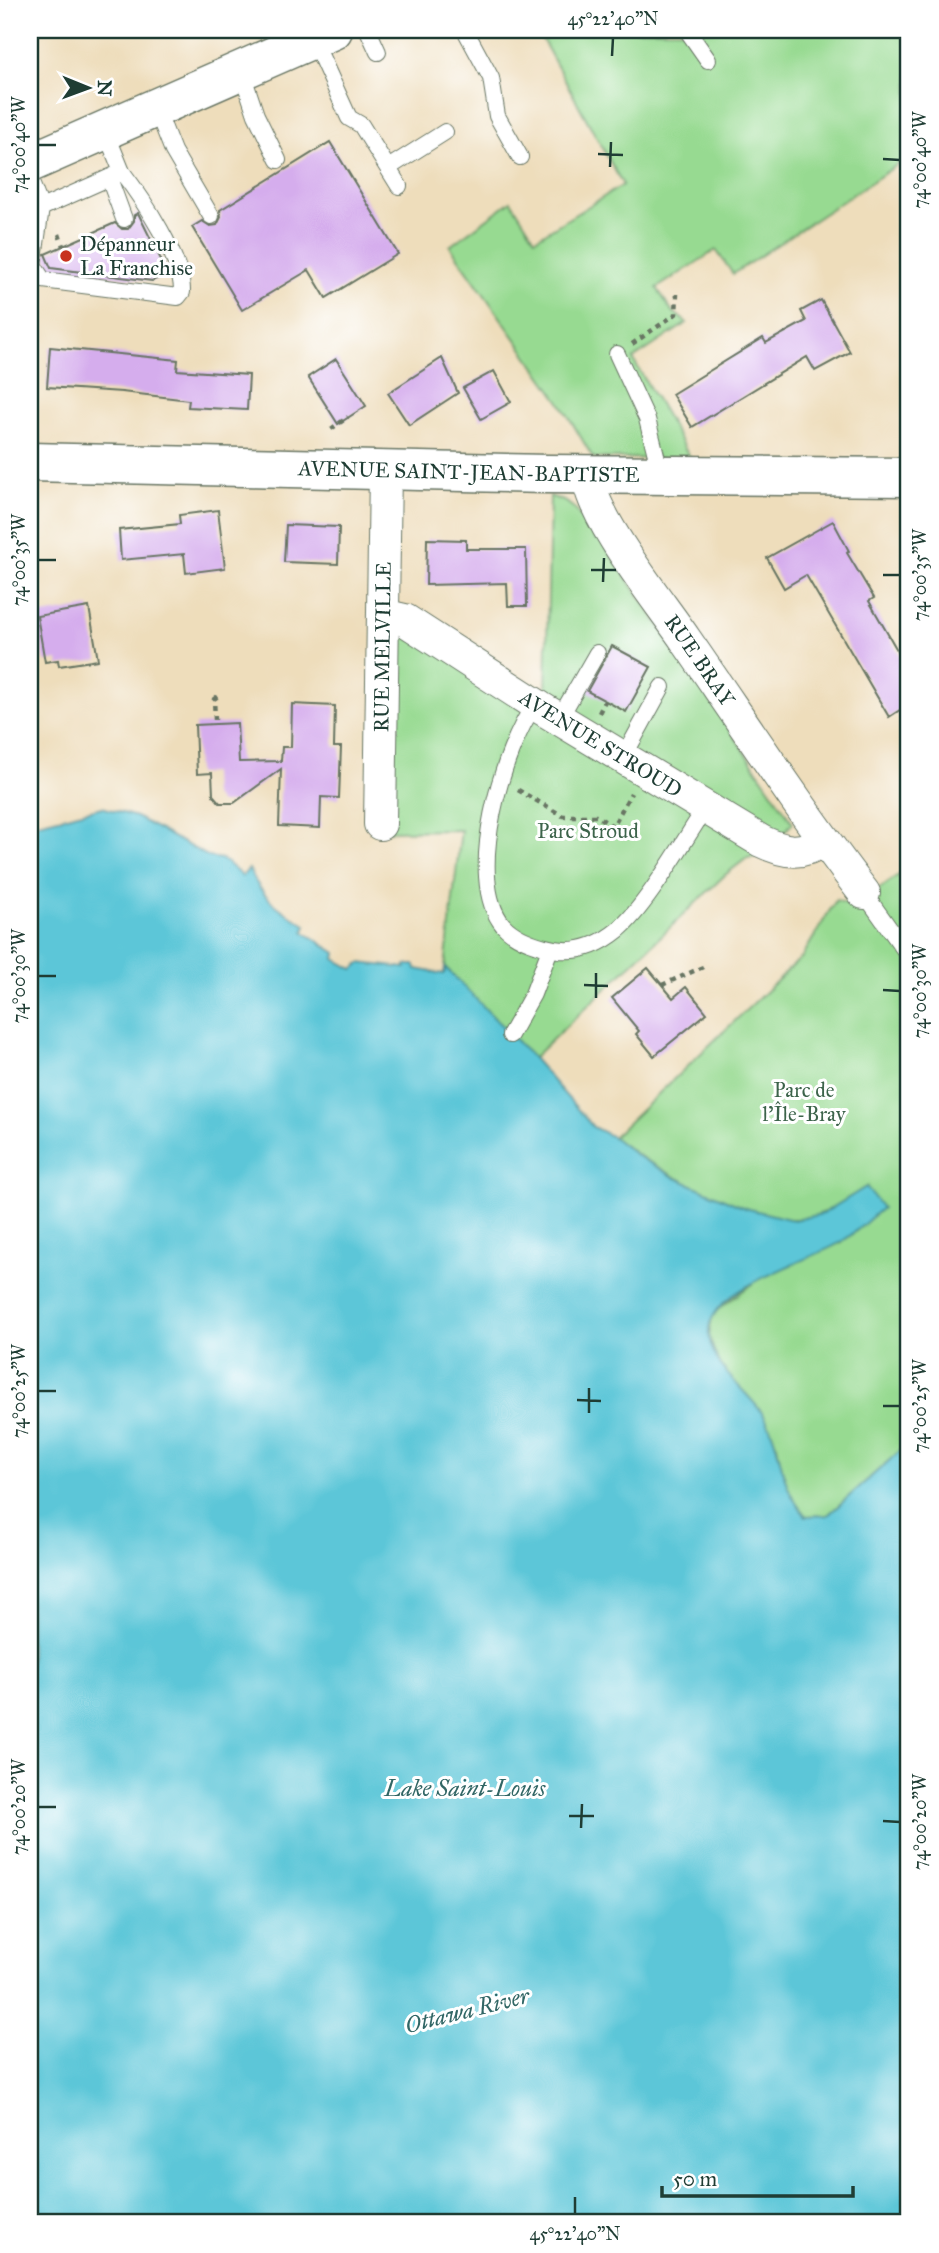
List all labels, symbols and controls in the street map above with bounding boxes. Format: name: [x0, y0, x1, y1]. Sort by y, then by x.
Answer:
text: 45°22'40"N: [567, 8, 659, 30]
north arrow: [52, 52, 122, 122]
text: N: [93, 80, 116, 97]
text: 74°00'40"W: [8, 96, 30, 194]
text: 74°00'40"W: [909, 111, 931, 209]
place label: Dépanneur La Franchise: [80, 231, 193, 281]
marker: Dépanneur La Franchise: [58, 248, 74, 264]
street label: AVENUE SAINT-JEAN-BAPTISTE: [297, 455, 640, 488]
text: 74°00'35"W: [8, 513, 30, 606]
text: 74°00'35"W: [909, 528, 931, 621]
street label: RUE MELVILLE: [368, 562, 397, 732]
street label: RUE BRAY: [659, 609, 741, 712]
street label: AVENUE STROUD: [513, 684, 687, 803]
park label: Parc Stroud: [537, 818, 639, 844]
text: 74°00'30"W: [8, 928, 30, 1023]
text: 74°00'30"W: [909, 943, 931, 1038]
park label: Parc de l'Île-Bray: [762, 1077, 847, 1127]
text: 74°00'25"W: [8, 1343, 30, 1438]
text: 74°00'25"W: [909, 1358, 931, 1453]
text: 74°00'20"W: [8, 1758, 30, 1855]
text: 74°00'20"W: [909, 1773, 931, 1870]
water label: Lake Saint-Louis: [384, 1774, 546, 1802]
water label: Ottawa River: [402, 1981, 533, 2039]
scale bar: [662, 2155, 853, 2199]
text: 50 m: [673, 2166, 718, 2192]
text: 45°22'40"N: [529, 2223, 621, 2245]

